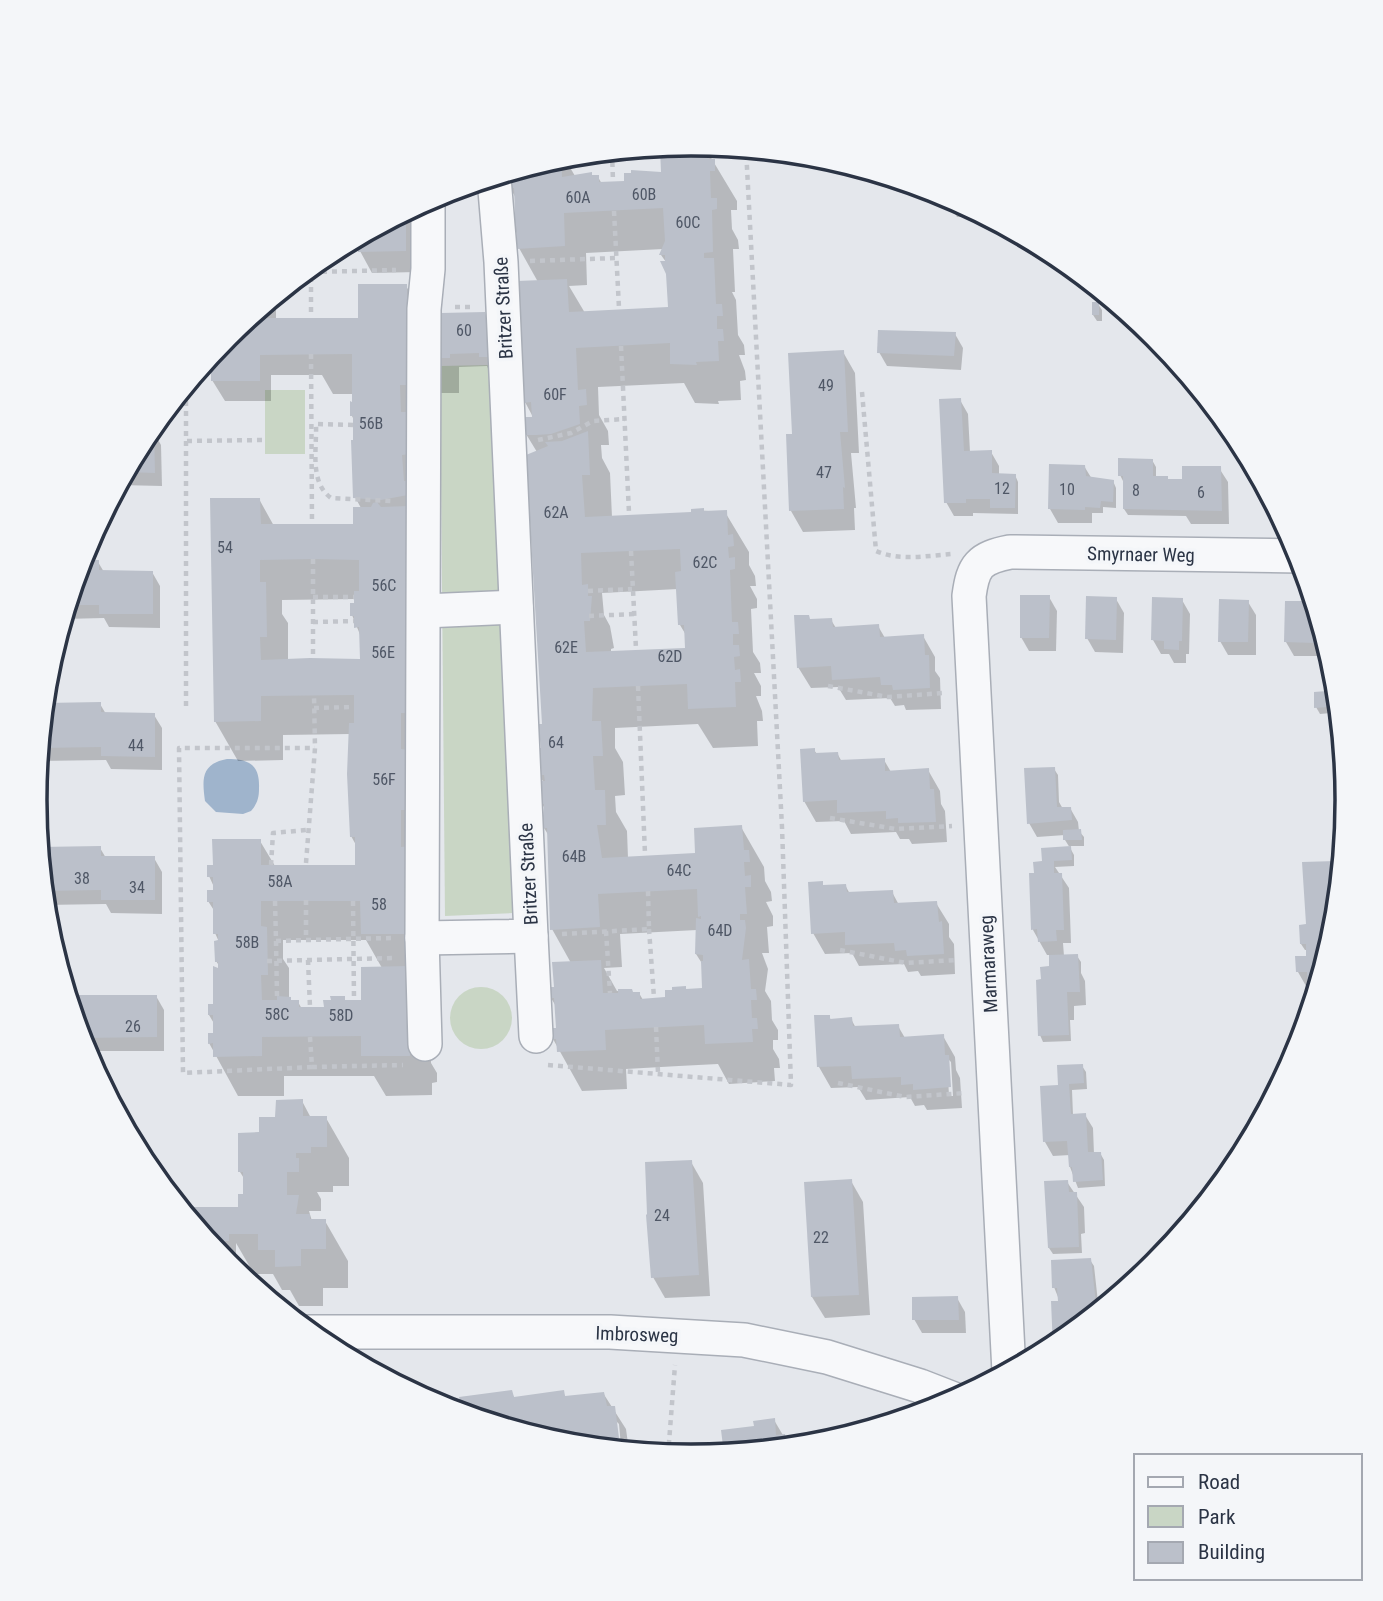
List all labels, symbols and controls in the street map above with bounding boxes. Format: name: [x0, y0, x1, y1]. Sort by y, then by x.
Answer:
house number: 60B: [632, 185, 656, 204]
house number: 60A: [565, 188, 591, 207]
house number: 60C: [676, 213, 700, 232]
street label: Britzer Straße: [489, 256, 518, 360]
house number: 60: [456, 321, 472, 340]
house number: 49: [818, 376, 834, 395]
house number: 60F: [543, 385, 567, 404]
house number: 56B: [359, 414, 383, 433]
house number: 47: [816, 463, 832, 482]
house number: 12: [994, 479, 1010, 498]
house number: 10: [1059, 480, 1075, 499]
house number: 8: [1132, 481, 1140, 500]
house number: 6: [1197, 483, 1205, 502]
house number: 62A: [543, 503, 569, 522]
house number: 54: [217, 538, 233, 557]
street label: Smyrnaer Weg: [1087, 542, 1195, 567]
house number: 62C: [693, 553, 717, 572]
house number: 56C: [372, 576, 396, 595]
house number: 62E: [554, 638, 578, 657]
house number: 56E: [371, 643, 395, 662]
house number: 62D: [658, 647, 682, 666]
house number: 64: [548, 733, 564, 752]
house number: 44: [128, 736, 144, 755]
house number: 56F: [372, 770, 396, 789]
street label: Britzer Straße: [514, 822, 543, 926]
house number: 64B: [562, 847, 586, 866]
house number: 64C: [667, 861, 691, 880]
house number: 38: [74, 869, 90, 888]
house number: 58A: [267, 872, 293, 891]
house number: 34: [129, 878, 145, 897]
house number: 58: [371, 895, 387, 914]
street label: Marmaraweg: [974, 915, 1003, 1013]
house number: 64D: [708, 921, 732, 940]
house number: 58B: [235, 933, 259, 952]
house number: 58C: [265, 1005, 289, 1024]
house number: 58D: [329, 1006, 353, 1025]
house number: 26: [125, 1017, 141, 1036]
house number: 24: [654, 1206, 670, 1225]
house number: 22: [813, 1228, 829, 1247]
street label: Imbrosweg: [595, 1322, 679, 1347]
legend: [1134, 1454, 1362, 1580]
text: Road: [1198, 1470, 1240, 1494]
text: Park: [1198, 1505, 1236, 1529]
text: Building: [1198, 1540, 1265, 1564]

